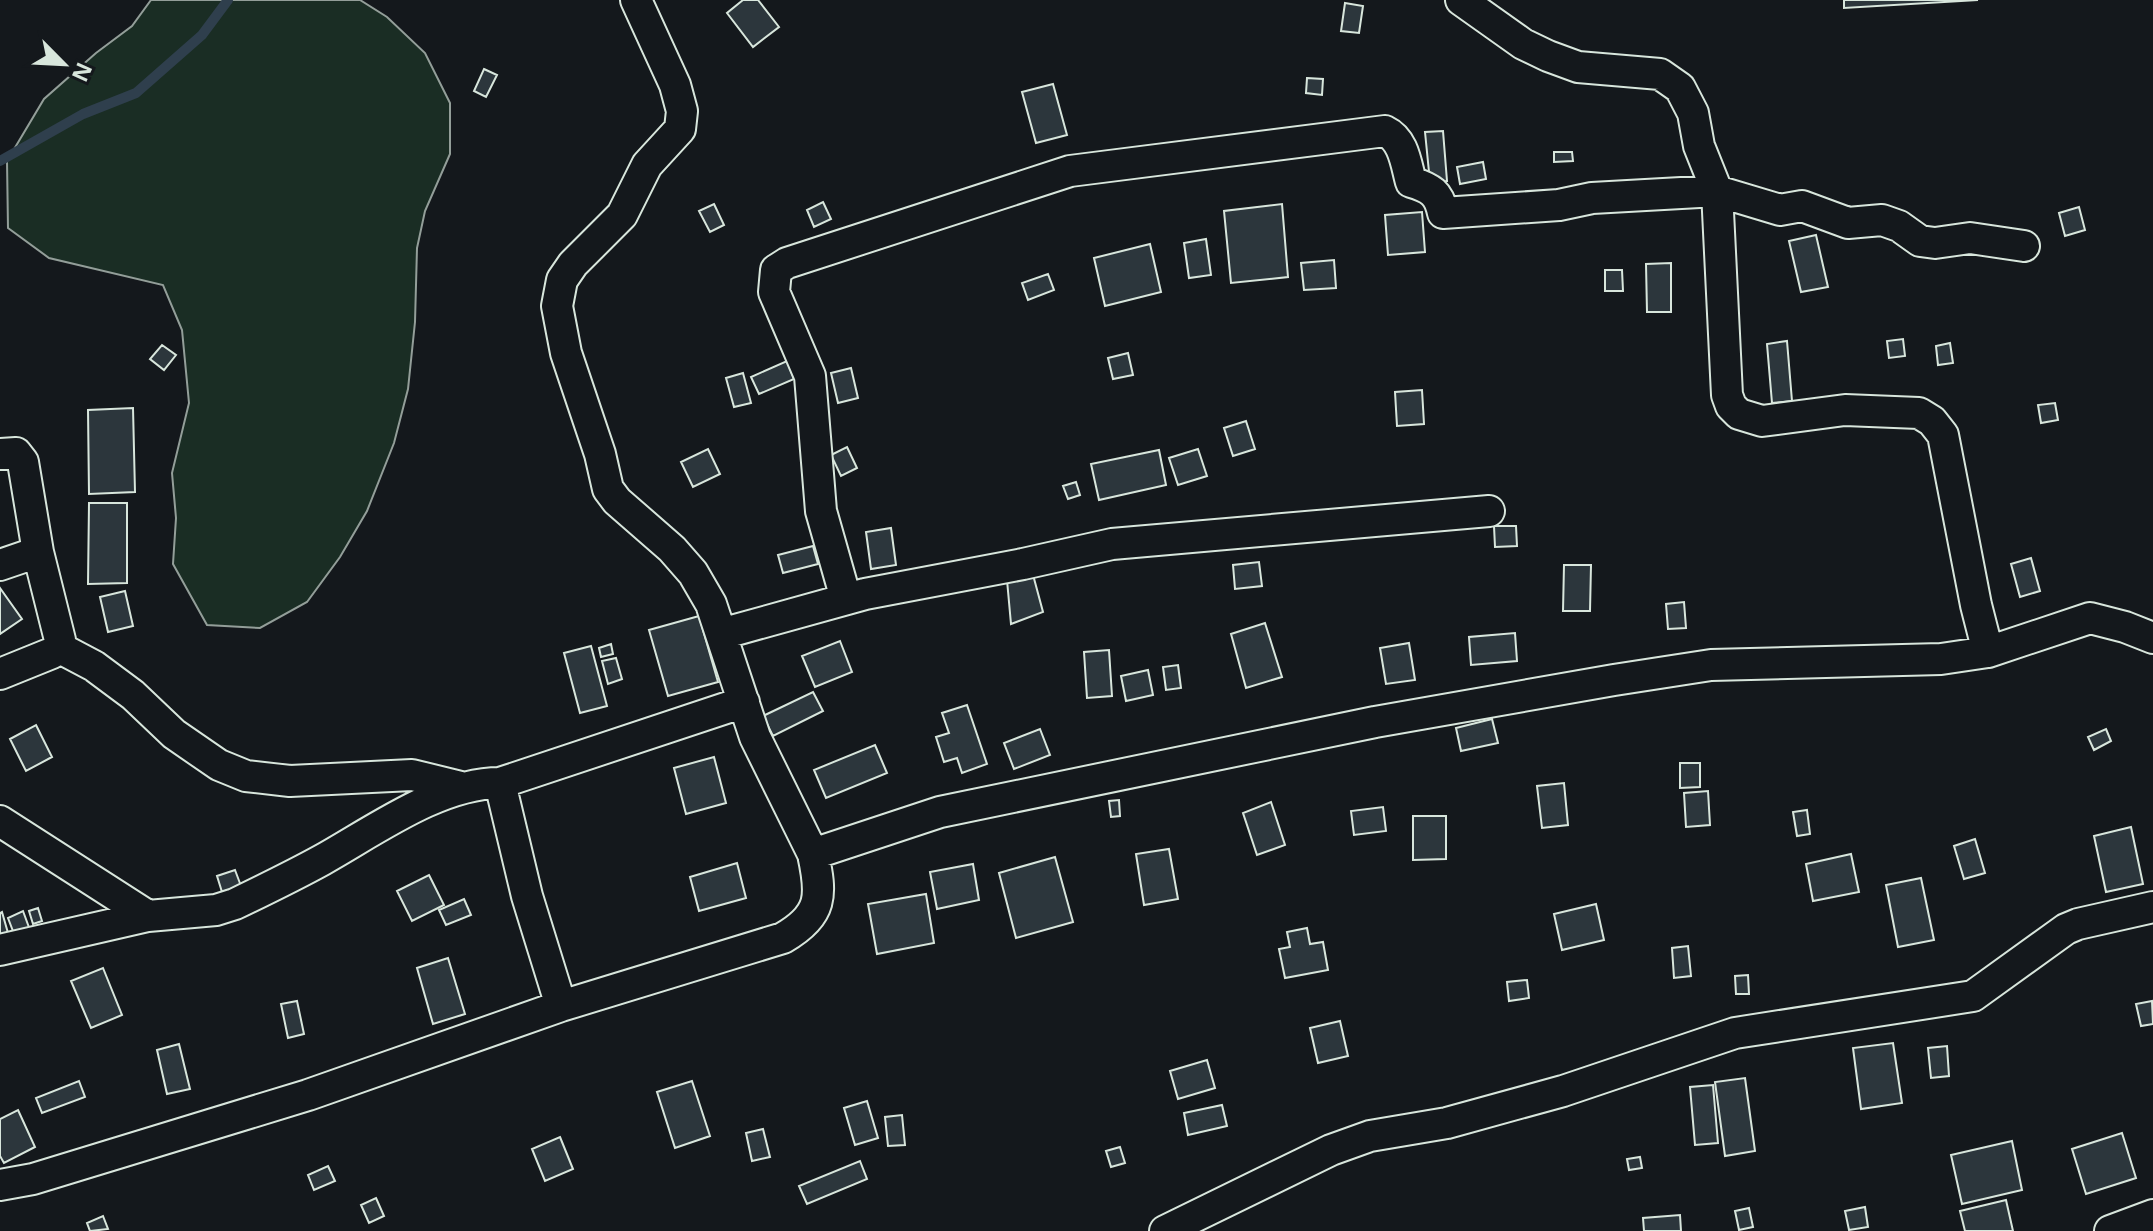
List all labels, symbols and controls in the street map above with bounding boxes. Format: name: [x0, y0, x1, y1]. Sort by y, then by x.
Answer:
north arrow: [24, 24, 104, 104]
text: N: [66, 58, 101, 87]

